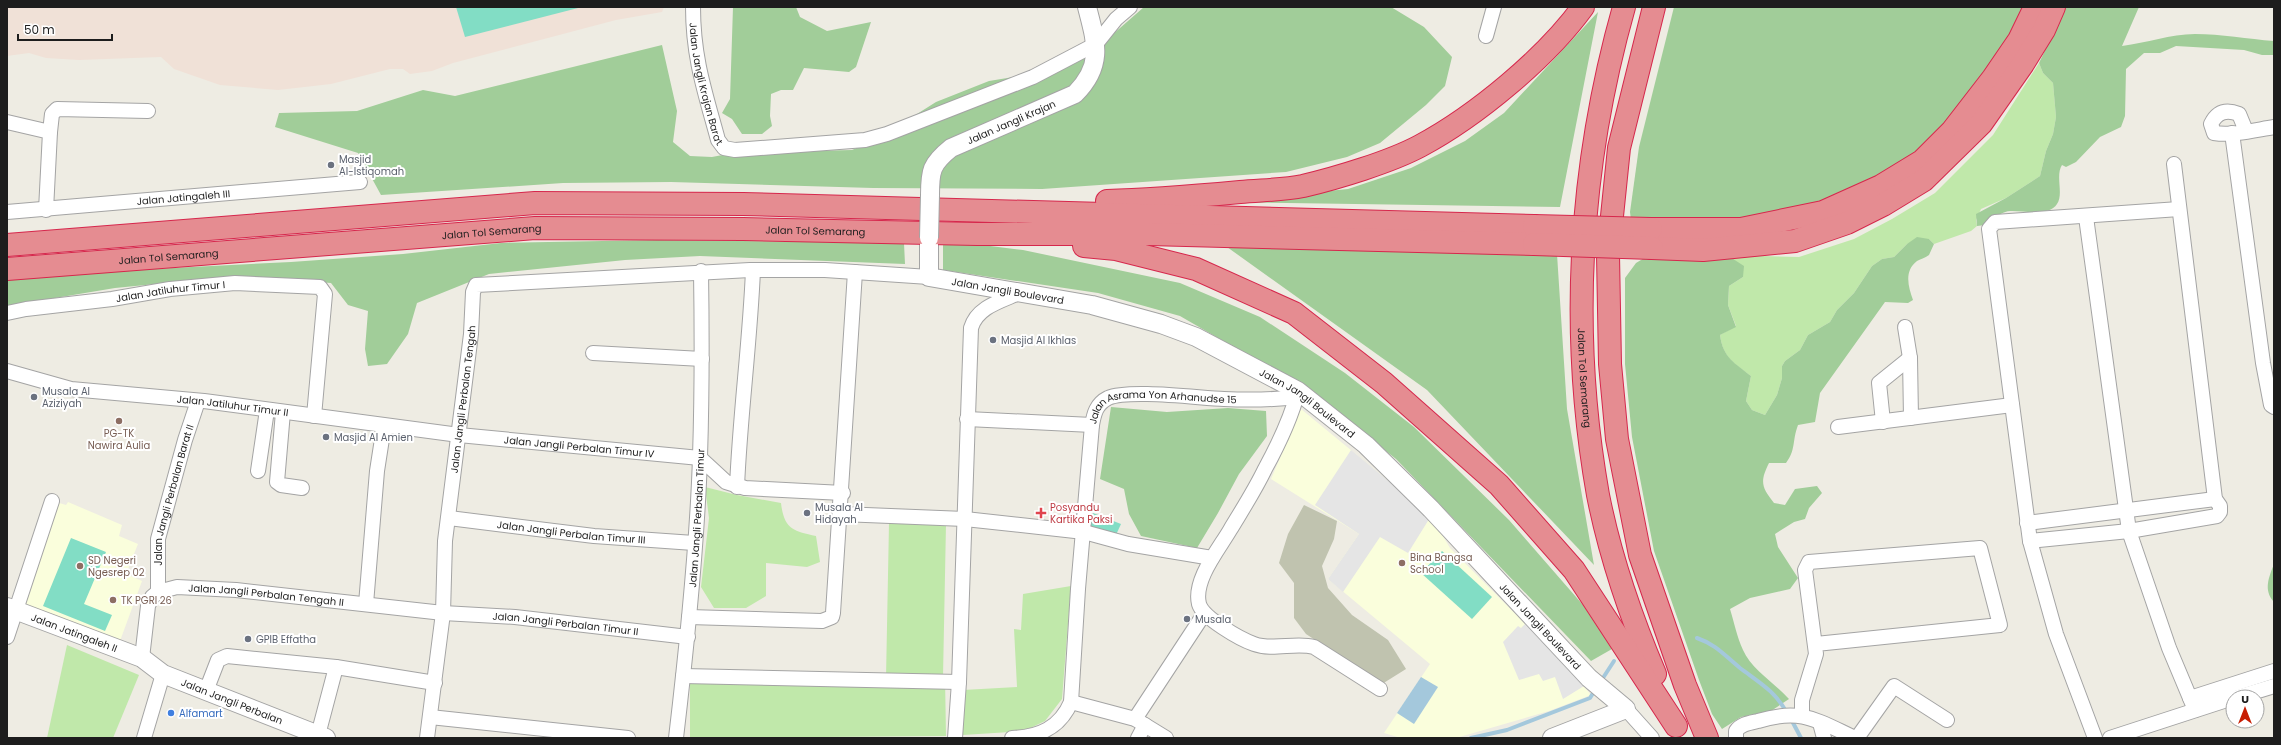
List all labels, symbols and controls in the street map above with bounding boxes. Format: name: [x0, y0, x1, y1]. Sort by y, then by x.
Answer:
scale bar: [18, 16, 112, 42]
text: 50 m: [24, 21, 55, 38]
street label: Jalan Jangli Krajan Barat: [686, 22, 727, 149]
street label: Jalan Jangli Krajan: [964, 96, 1058, 148]
place label: Masjid Al-Istiqomah: [339, 152, 404, 179]
marker: Masjid Al-Istiqomah: [326, 160, 336, 170]
street label: Jalan Jatingaleh III: [136, 186, 231, 208]
street label: Jalan Tol Semarang: [441, 220, 542, 243]
street label: Jalan Tol Semarang: [765, 222, 866, 239]
street label: Jalan Tol Semarang: [118, 245, 219, 268]
street label: Jalan Jangli Boulevard: [951, 274, 1065, 308]
street label: Jalan Jatiluhur Timur I: [115, 276, 226, 306]
street label: Jalan Jangli Perbalan Tengah: [446, 325, 479, 474]
street label: Jalan Tol Semarang: [1574, 328, 1596, 429]
place label: Masjid Al Ikhlas: [1001, 333, 1076, 348]
marker: Masjid Al Ikhlas: [988, 335, 998, 345]
street label: Jalan Jangli Boulevard: [1257, 364, 1358, 441]
place label: Musala Al Aziziyah: [42, 384, 90, 411]
street label: Jalan Asrama Yon Arhanudse 15: [1085, 386, 1237, 425]
street label: Jalan Jatiluhur Timur II: [176, 391, 290, 420]
marker: Musala Al Aziziyah: [29, 392, 39, 402]
marker: PG-TK Nawira Aulia: [114, 416, 124, 426]
street label: Jalan Jangli Perbalan Barat II: [151, 422, 197, 566]
place label: PG-TK Nawira Aulia: [88, 426, 150, 453]
place label: Masjid Al Amien: [334, 430, 413, 445]
marker: Masjid Al Amien: [321, 432, 331, 442]
street label: Jalan Jangli Perbalan Timur IV: [503, 432, 655, 461]
street label: Jalan Jangli Perbalan Timur: [684, 448, 708, 588]
place label: Musala Al Hidayah: [815, 500, 863, 527]
place label: Posyandu Kartika Paksi: [1050, 500, 1113, 527]
marker: Posyandu Kartika Paksi: [1035, 507, 1047, 519]
marker: Musala Al Hidayah: [802, 508, 812, 518]
street label: Jalan Jangli Perbalan Timur III: [496, 517, 646, 547]
place label: Bina Bangsa School: [1410, 550, 1472, 577]
place label: SD Negeri Ngesrep 02: [88, 553, 145, 580]
marker: Bina Bangsa School: [1397, 558, 1407, 568]
marker: SD Negeri Ngesrep 02: [75, 561, 85, 571]
street label: Jalan Jangli Boulevard: [1496, 579, 1585, 673]
street label: Jalan Jangli Perbalan Tengah II: [188, 580, 345, 609]
place label: TK PGRI 26: [121, 593, 172, 608]
marker: TK PGRI 26: [108, 595, 118, 605]
street label: Jalan Jangli Perbalan Timur II: [492, 608, 639, 639]
street label: Jalan Jatingaleh II: [29, 609, 120, 656]
place label: Musala: [1195, 612, 1231, 627]
marker: Musala: [1182, 614, 1192, 624]
place label: GPIB Effatha: [256, 632, 316, 647]
marker: GPIB Effatha: [243, 634, 253, 644]
street label: Jalan Jangli Perbalan: [179, 674, 285, 728]
north arrow: [2225, 689, 2265, 729]
text: U: [2241, 691, 2249, 707]
place label: Alfamart: [179, 706, 223, 721]
marker: Alfamart: [166, 708, 176, 718]

